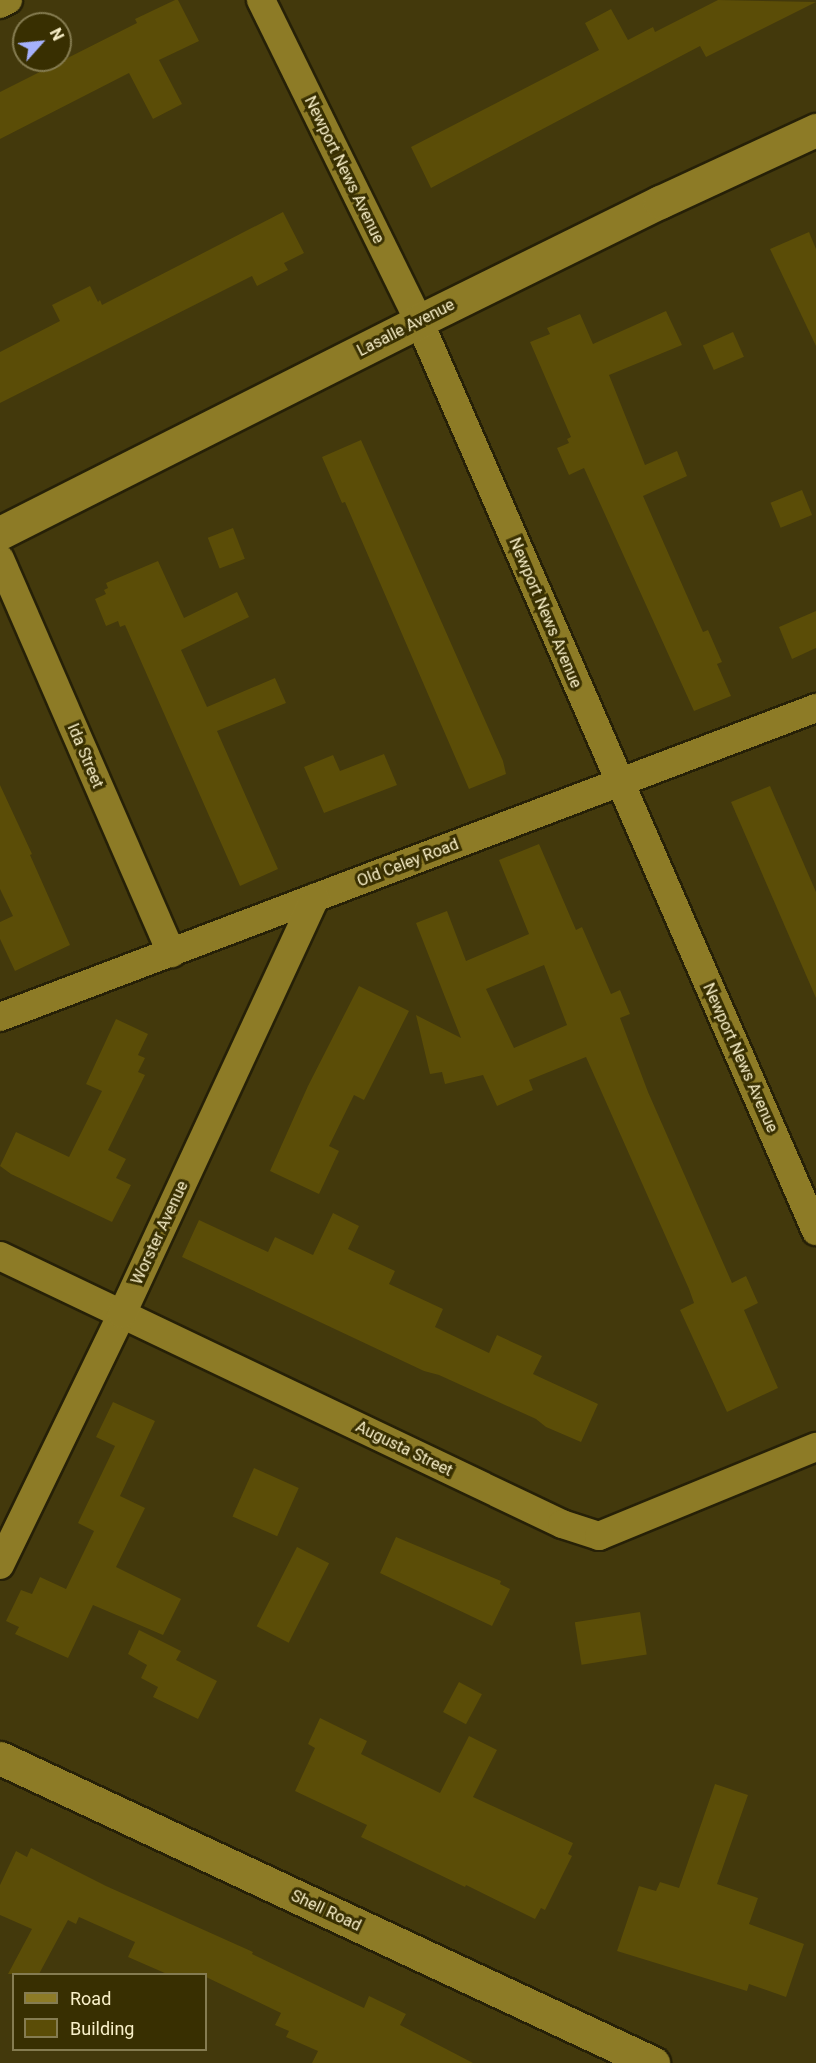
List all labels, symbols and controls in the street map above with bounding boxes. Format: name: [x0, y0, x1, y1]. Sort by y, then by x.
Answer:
north arrow: [12, 12, 72, 72]
text: N: [46, 25, 68, 44]
street label: Newport News Avenue: [300, 93, 388, 247]
street label: Lasalle Avenue: [354, 295, 458, 361]
street label: Newport News Avenue: [505, 535, 585, 691]
street label: Ida Street: [63, 721, 107, 791]
street label: Old Celey Road: [354, 835, 462, 891]
street label: Newport News Avenue: [698, 980, 782, 1136]
street label: Worster Avenue: [128, 1178, 192, 1288]
street label: Augusta Street: [352, 1417, 456, 1481]
street label: Shell Road: [288, 1886, 364, 1936]
legend: [12, 1973, 207, 2051]
text: Road: [70, 1988, 111, 2009]
text: Building: [70, 2018, 134, 2039]

